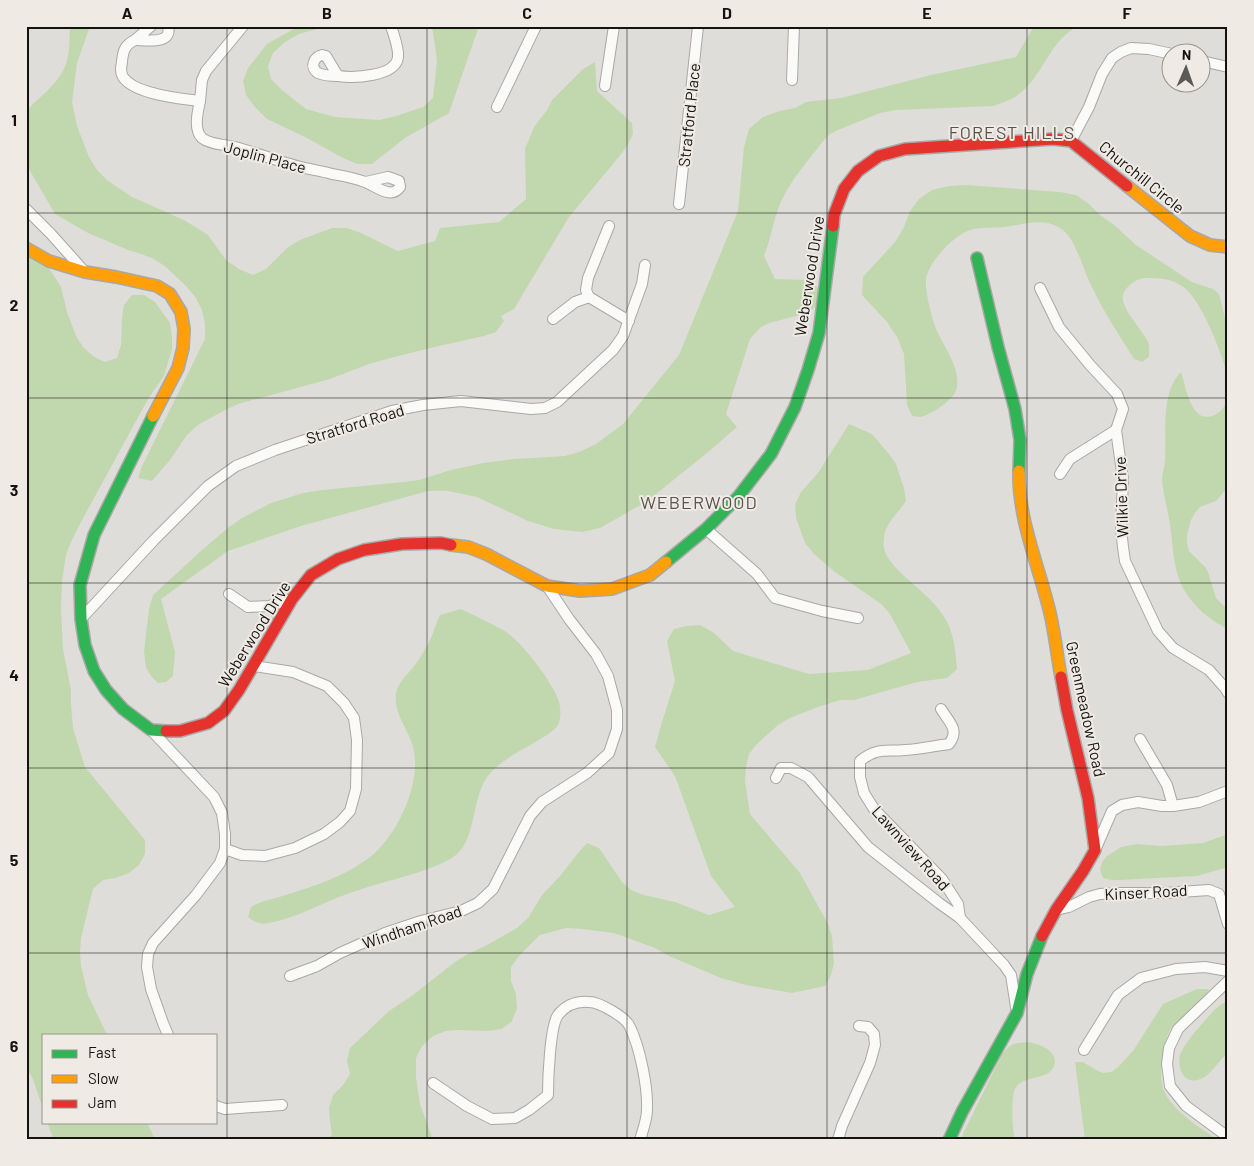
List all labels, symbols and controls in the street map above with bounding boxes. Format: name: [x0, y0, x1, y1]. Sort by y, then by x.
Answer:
text: A: [122, 3, 133, 22]
text: B: [322, 3, 332, 22]
text: C: [522, 3, 532, 22]
text: D: [722, 3, 732, 22]
text: E: [922, 3, 932, 22]
text: F: [1123, 3, 1132, 22]
north arrow: [1162, 42, 1212, 92]
text: N: [1182, 46, 1191, 63]
street label: Stratford Place: [674, 62, 703, 168]
text: 1: [11, 110, 17, 129]
district label: FOREST HILLS: [949, 121, 1075, 143]
street label: Joplin Place: [222, 136, 308, 177]
street label: Churchill Circle: [1096, 136, 1189, 217]
street label: Weberwood Drive: [790, 214, 827, 337]
text: 2: [10, 295, 19, 314]
street label: Stratford Road: [303, 400, 406, 447]
street label: Wilkie Drive: [1110, 456, 1131, 538]
text: 3: [10, 480, 18, 499]
district label: WEBERWOOD: [640, 491, 758, 513]
street label: Weberwood Drive: [213, 577, 294, 690]
street label: Greenmeadow Road: [1063, 639, 1110, 778]
text: 4: [9, 665, 19, 684]
street label: Lawnview Road: [868, 801, 954, 894]
text: 5: [10, 850, 19, 869]
street label: Kinser Road: [1104, 880, 1188, 903]
street label: Windham Road: [360, 901, 464, 952]
legend: [42, 1034, 218, 1124]
text: 6: [10, 1036, 19, 1055]
text: Fast: [88, 1043, 116, 1061]
text: Slow: [88, 1069, 119, 1087]
text: Jam: [88, 1093, 117, 1111]

